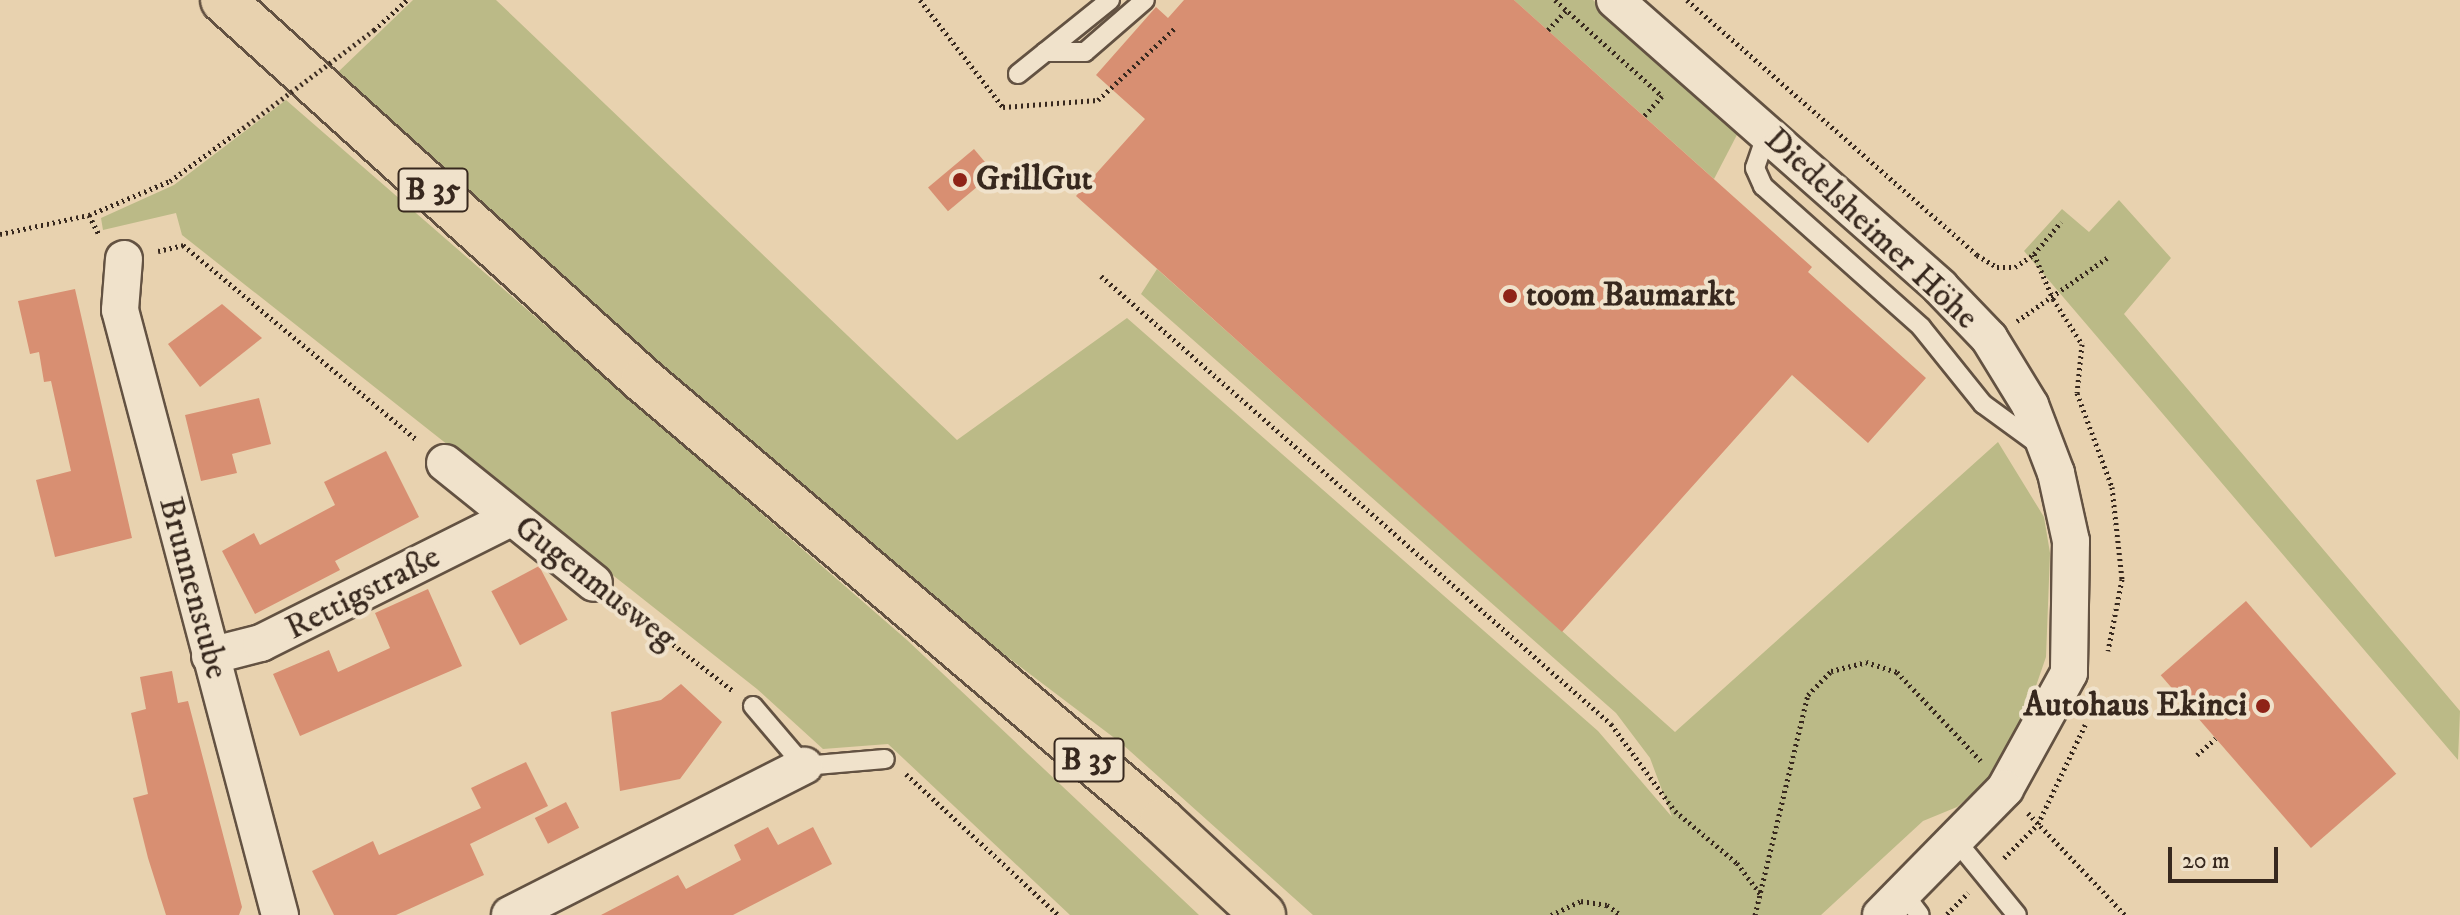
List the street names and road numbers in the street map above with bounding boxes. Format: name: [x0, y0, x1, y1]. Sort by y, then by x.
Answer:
street label: Diedelsheimer Höhe: [1756, 120, 1986, 338]
road number: B 35: [397, 162, 469, 218]
street label: Brunnenstube: [149, 493, 237, 683]
street label: Gugenmusweg: [506, 507, 684, 659]
street label: Rettigstraße: [279, 537, 447, 649]
road number: B 35: [1053, 732, 1125, 788]

